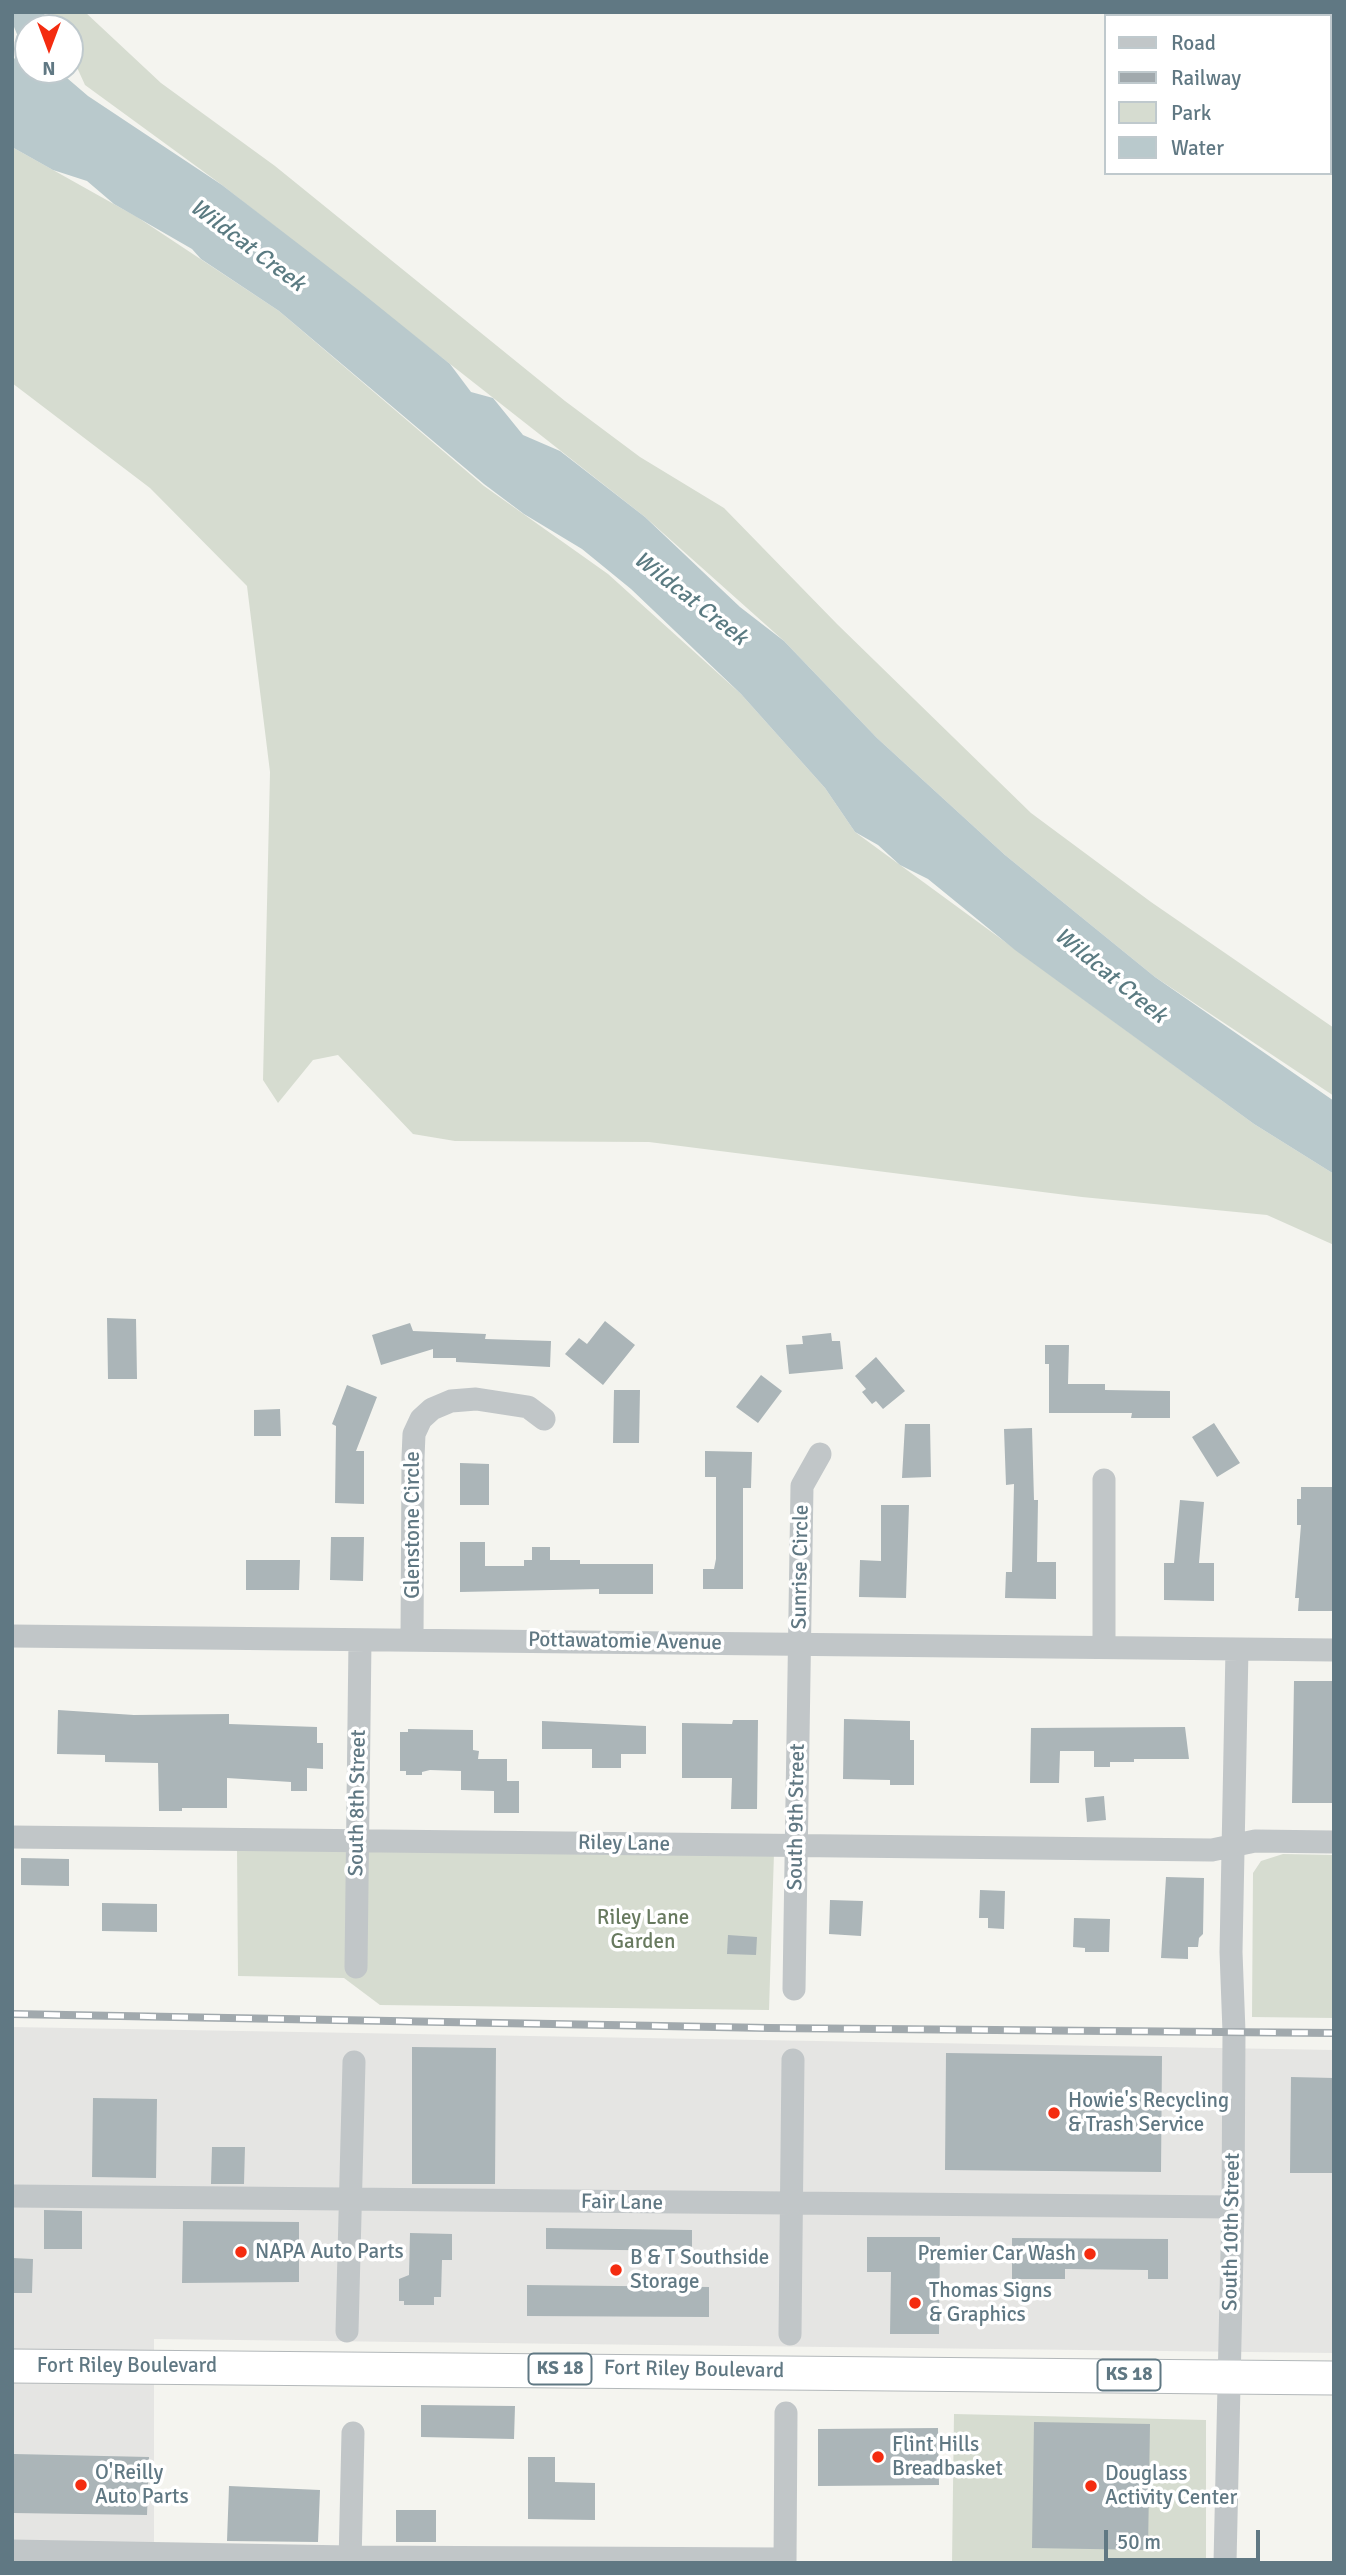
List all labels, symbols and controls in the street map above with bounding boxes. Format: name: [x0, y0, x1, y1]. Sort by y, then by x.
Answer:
north arrow: [14, 14, 84, 84]
legend: [1104, 14, 1332, 175]
text: Road: [1171, 30, 1216, 56]
text: N: [42, 56, 56, 80]
text: Railway: [1171, 65, 1241, 91]
text: Park: [1171, 100, 1211, 126]
text: Water: [1171, 135, 1224, 161]
water label: Wildcat Creek: [184, 194, 310, 298]
water label: Wildcat Creek: [628, 546, 752, 652]
water label: Wildcat Creek: [1048, 922, 1172, 1030]
street label: Glenstone Circle: [400, 1451, 426, 1599]
street label: Sunrise Circle: [787, 1504, 815, 1630]
street label: Pottawatomie Avenue: [528, 1628, 722, 1656]
street label: South 8th Street: [344, 1729, 372, 1877]
street label: South 9th Street: [783, 1743, 811, 1891]
street label: Riley Lane: [578, 1831, 670, 1857]
park label: Riley Lane Garden: [597, 1905, 689, 1955]
place label: Howie's Recycling & Trash Service: [1068, 2088, 1229, 2138]
marker: Howie's Recycling & Trash Service: [1046, 2105, 1062, 2121]
street label: South 10th Street: [1218, 2153, 1246, 2311]
street label: Fair Lane: [581, 2190, 663, 2216]
place label: NAPA Auto Parts: [255, 2239, 404, 2265]
place label: Premier Car Wash: [917, 2241, 1076, 2267]
marker: NAPA Auto Parts: [233, 2244, 249, 2260]
place label: B & T Southside Storage: [630, 2245, 769, 2295]
marker: Premier Car Wash: [1082, 2246, 1098, 2262]
marker: B & T Southside Storage: [608, 2262, 624, 2278]
place label: Thomas Signs & Graphics: [929, 2278, 1052, 2328]
marker: Thomas Signs & Graphics: [907, 2295, 923, 2311]
street label: Fort Riley Boulevard: [37, 2353, 217, 2379]
road number: KS 18: [528, 2354, 592, 2384]
street label: Fort Riley Boulevard: [604, 2356, 784, 2384]
road number: KS 18: [1098, 2360, 1160, 2390]
place label: Flint Hills Breadbasket: [892, 2432, 1003, 2482]
marker: Flint Hills Breadbasket: [870, 2449, 886, 2465]
place label: O'Reilly Auto Parts: [95, 2460, 189, 2510]
place label: Douglass Activity Center: [1105, 2461, 1237, 2511]
marker: O'Reilly Auto Parts: [73, 2477, 89, 2493]
marker: Douglass Activity Center: [1083, 2478, 1099, 2494]
scale bar: [1108, 2516, 1264, 2560]
text: 50 m: [1117, 2529, 1161, 2555]

